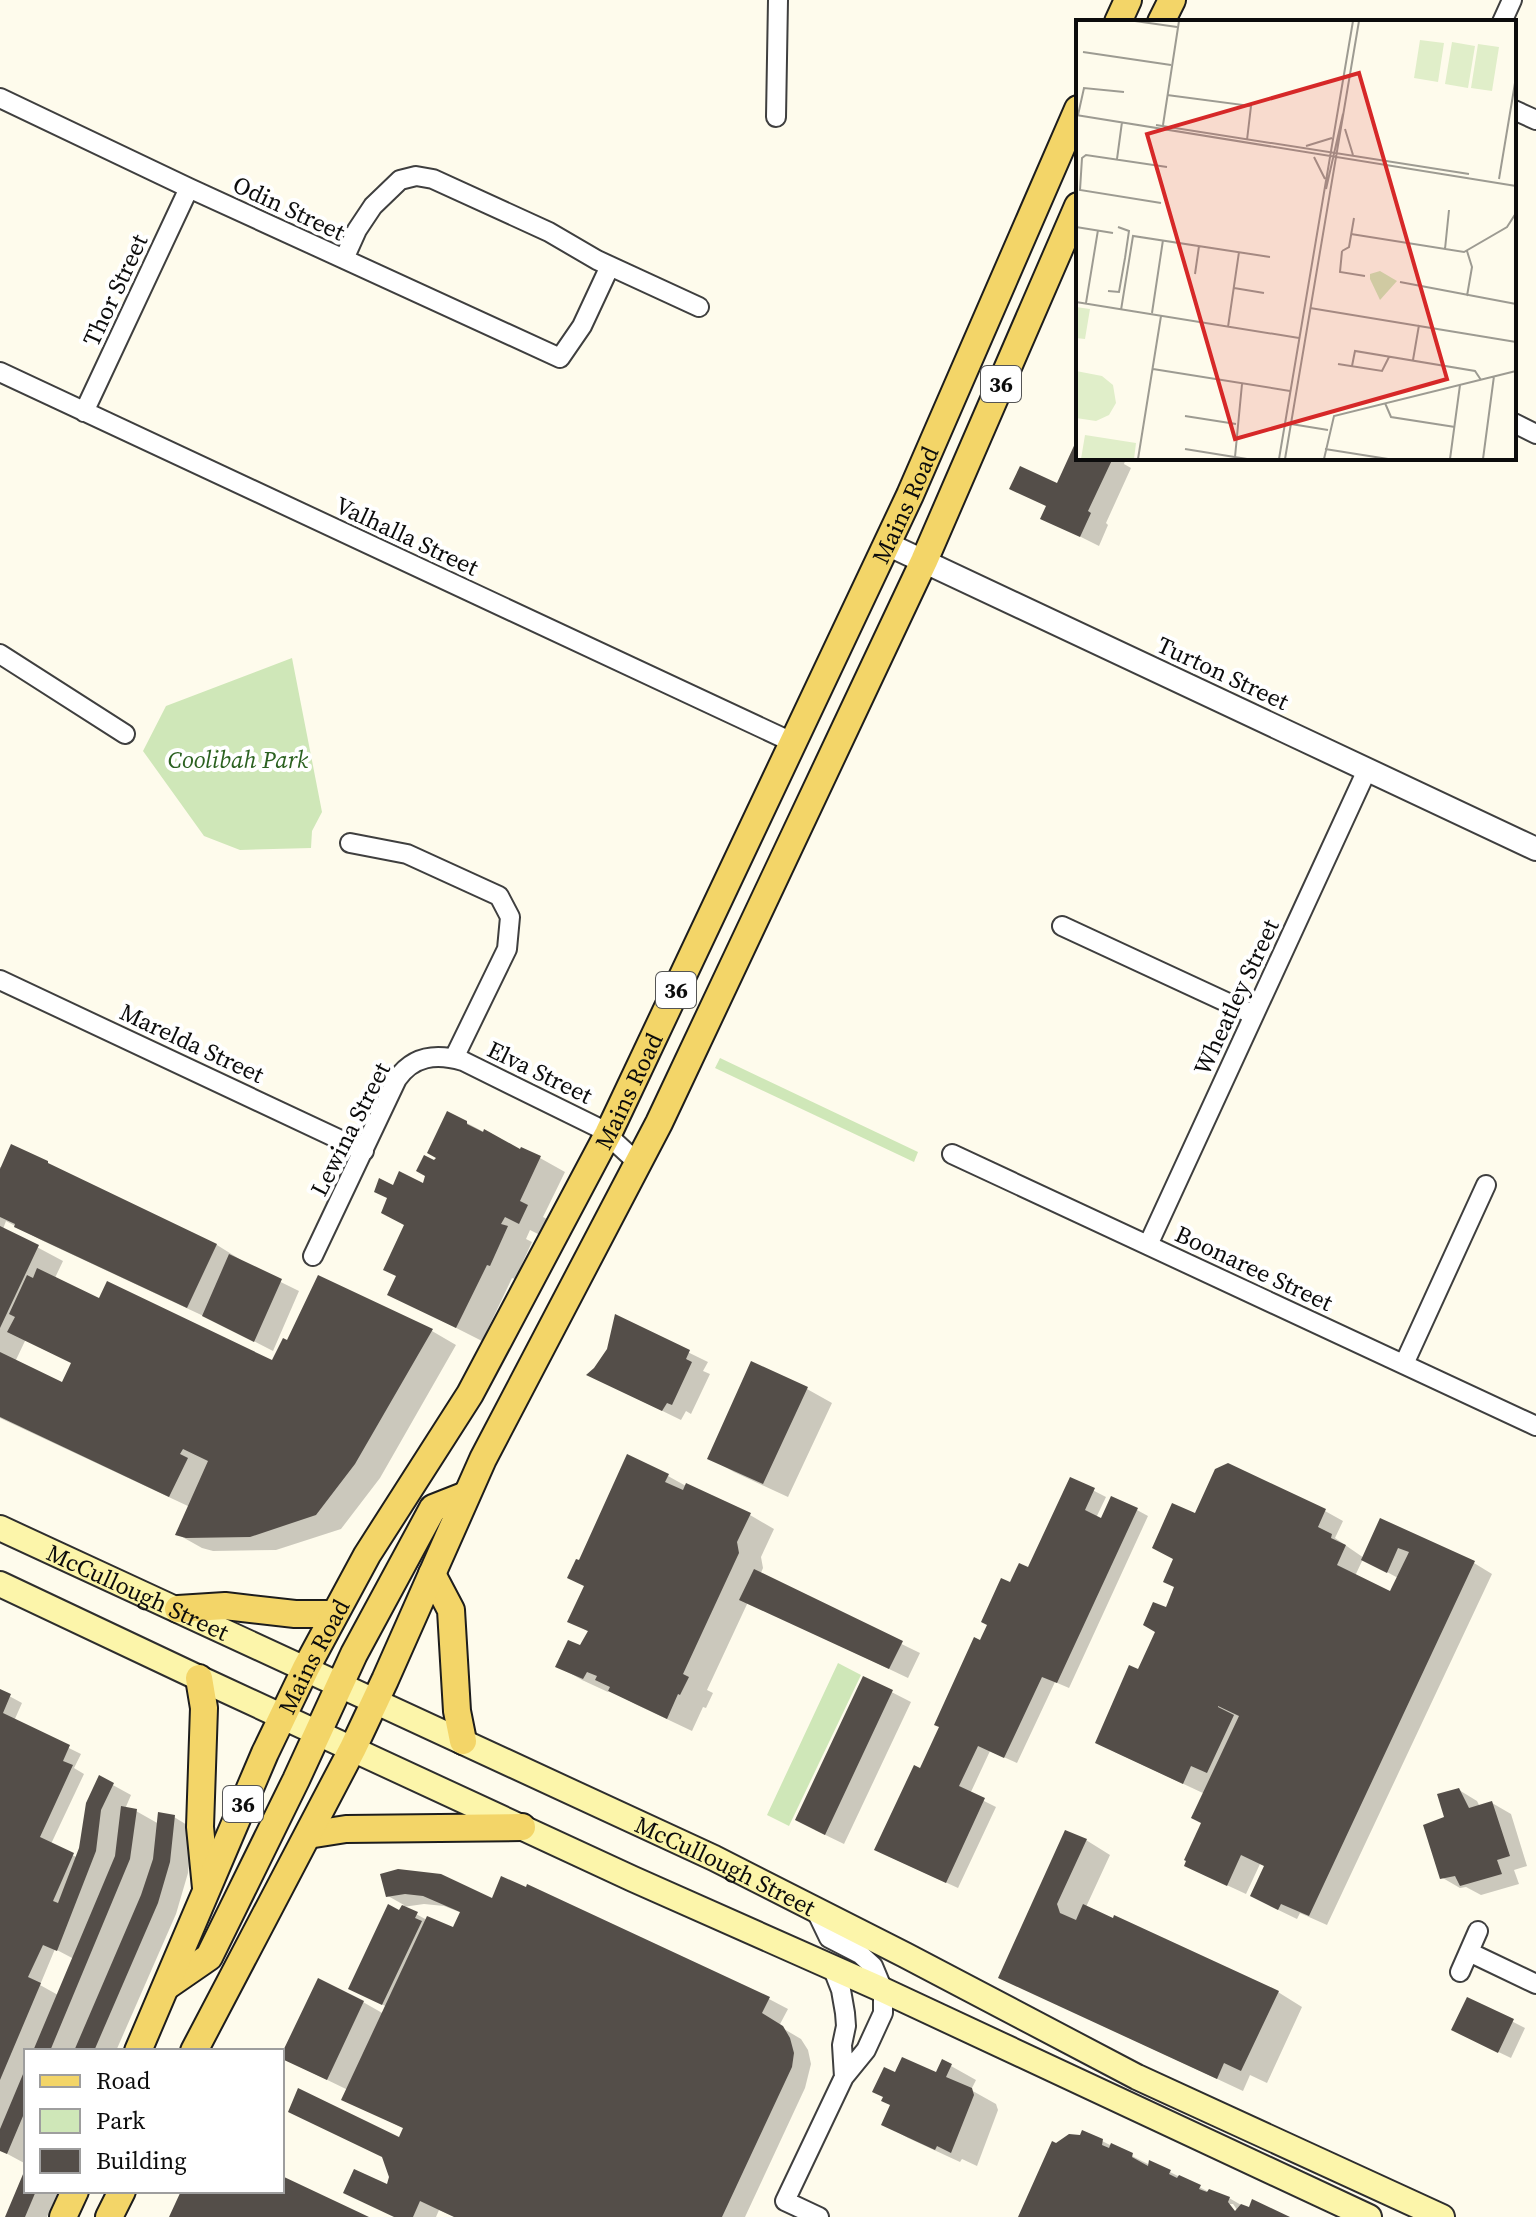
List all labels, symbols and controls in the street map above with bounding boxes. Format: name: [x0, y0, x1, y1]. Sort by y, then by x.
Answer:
inset map: [1076, 20, 1516, 460]
street label: Odin Street: [228, 168, 350, 248]
street label: Thor Street: [75, 229, 155, 351]
road number: 36: [981, 366, 1021, 402]
street label: Mains Road: [864, 441, 946, 569]
street label: Valhalla Street: [330, 488, 484, 584]
street label: Turton Street: [1152, 628, 1294, 718]
park label: Coolibah Park: [168, 743, 309, 776]
street label: Wheatley Street: [1185, 913, 1287, 1080]
road number: 36: [656, 972, 696, 1008]
street label: Marelda Street: [115, 995, 270, 1091]
street label: Mains Road: [586, 1027, 670, 1155]
street label: Elva Street: [482, 1032, 598, 1112]
street label: Lewina Street: [302, 1056, 398, 1202]
street label: Boonaree Street: [1170, 1217, 1338, 1319]
street label: McCullough Street: [42, 1535, 235, 1648]
street label: Mains Road: [270, 1593, 357, 1719]
road number: 36: [223, 1786, 263, 1822]
street label: McCullough Street: [630, 1807, 822, 1924]
legend: [24, 2049, 284, 2193]
text: Road: [96, 2064, 151, 2097]
text: Park: [96, 2104, 146, 2137]
text: Building: [96, 2144, 187, 2177]

